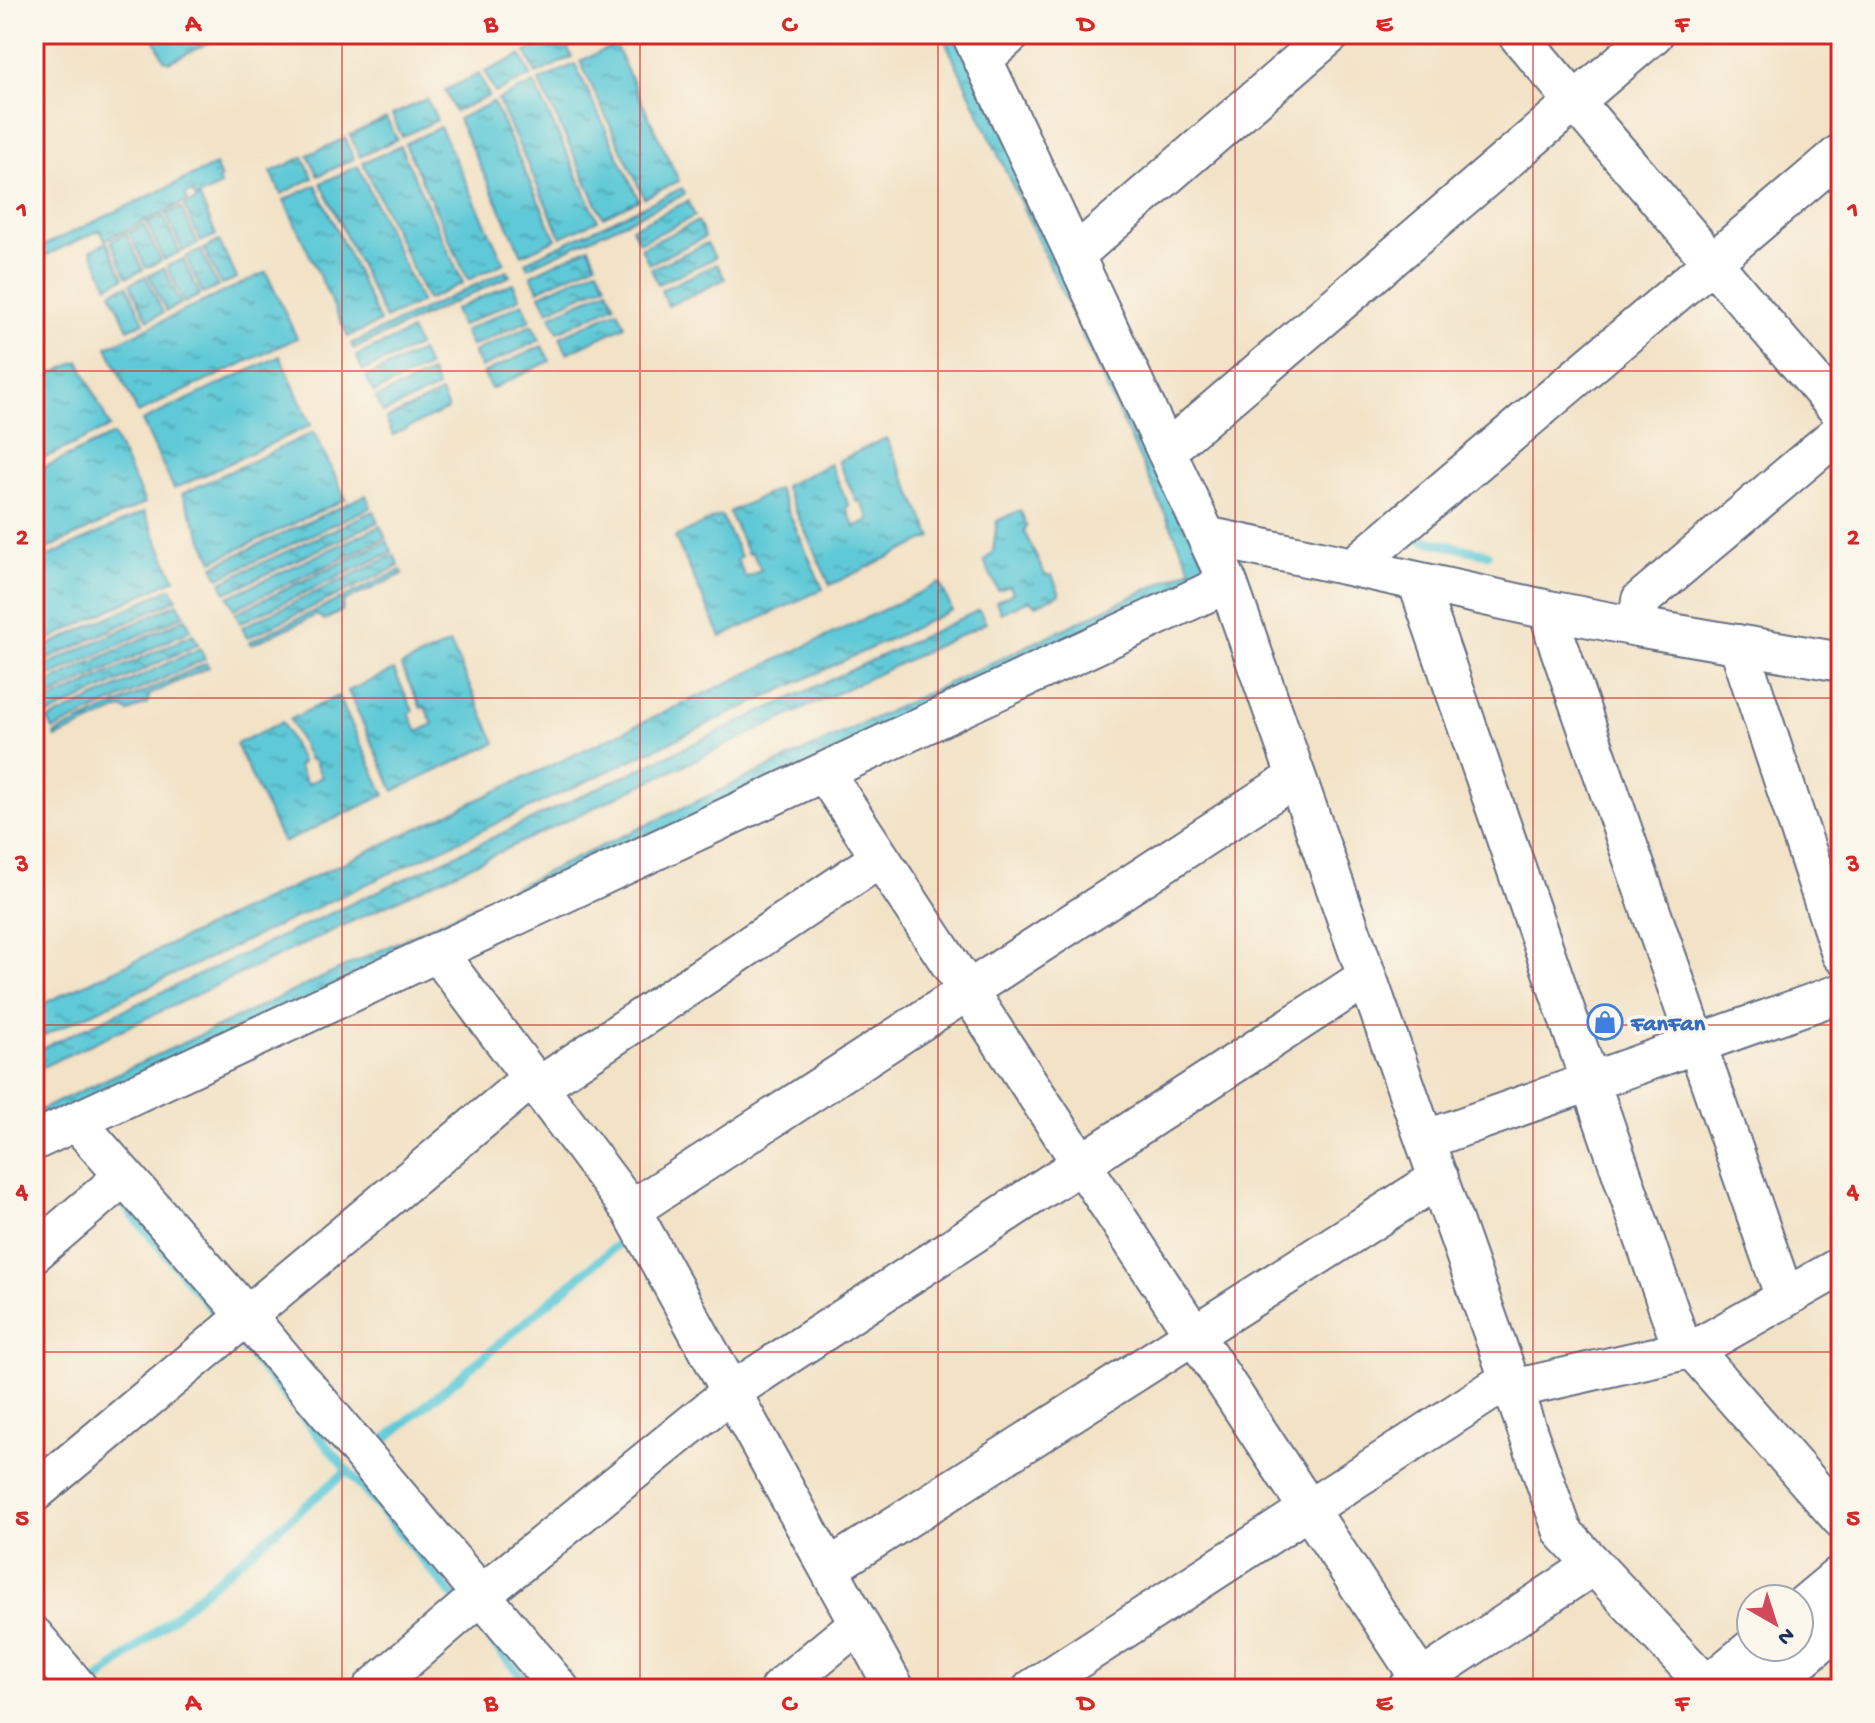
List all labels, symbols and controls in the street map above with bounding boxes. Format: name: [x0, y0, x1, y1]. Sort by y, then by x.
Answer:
text: A: [184, 11, 202, 42]
text: B: [483, 11, 499, 42]
text: C: [782, 11, 799, 42]
text: D: [1076, 11, 1096, 42]
text: E: [1376, 11, 1394, 42]
text: F: [1674, 11, 1690, 42]
text: 1: [16, 197, 27, 228]
text: 1: [1847, 197, 1858, 228]
text: 2: [16, 524, 29, 555]
text: 2: [1847, 524, 1860, 555]
text: 3: [14, 851, 29, 882]
text: 3: [1845, 851, 1860, 882]
shop icon: FanFan: [1586, 1003, 1624, 1041]
place label: FanFan: [1630, 1011, 1706, 1040]
text: 4: [15, 1178, 29, 1209]
text: 4: [1846, 1178, 1860, 1209]
text: 5: [15, 1505, 29, 1536]
text: 5: [1846, 1505, 1860, 1536]
north arrow: [1735, 1583, 1815, 1663]
text: N: [1771, 1621, 1799, 1650]
text: A: [184, 1690, 202, 1721]
text: B: [483, 1690, 499, 1721]
text: C: [782, 1690, 799, 1721]
text: D: [1076, 1690, 1096, 1721]
text: E: [1376, 1690, 1394, 1721]
text: F: [1674, 1690, 1690, 1721]

